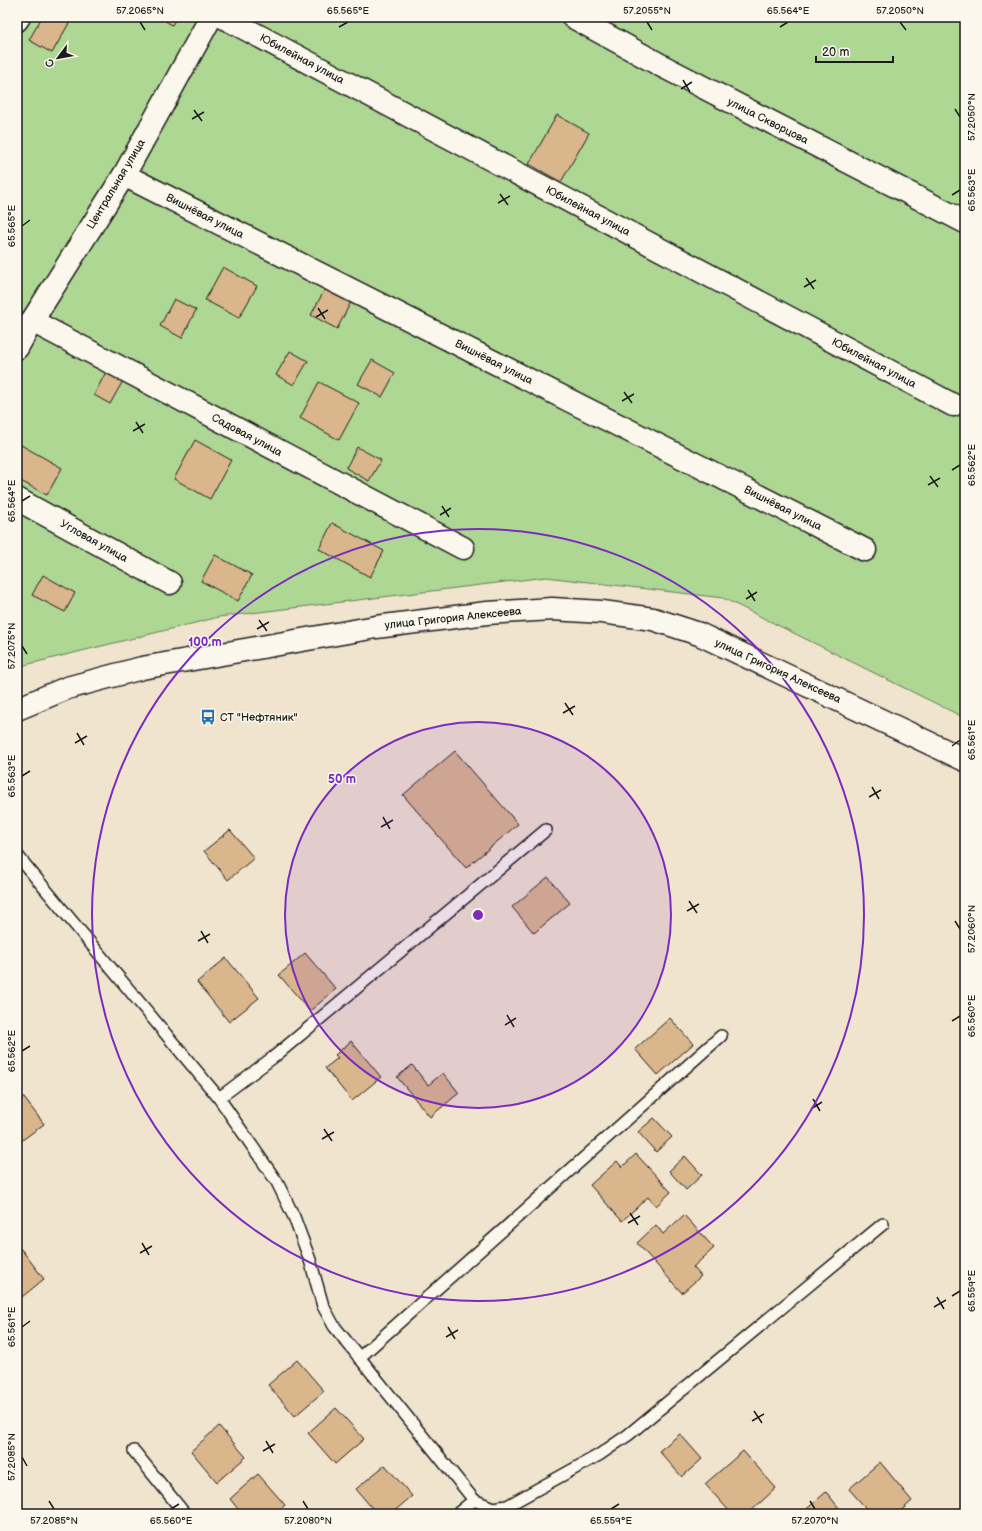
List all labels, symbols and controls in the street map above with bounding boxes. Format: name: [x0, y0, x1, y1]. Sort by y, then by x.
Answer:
text: 57.2065°N: [116, 5, 164, 17]
text: 65.565°E: [327, 5, 370, 17]
text: 57.2055°N: [623, 5, 671, 17]
text: 65.564°E: [767, 5, 810, 17]
text: 57.2050°N: [876, 5, 924, 17]
street label: Юбилейная улица: [258, 31, 347, 87]
north arrow: [38, 38, 78, 78]
scale bar: [816, 38, 893, 64]
text: 20 m: [822, 45, 849, 60]
text: С: [42, 56, 57, 70]
text: 57.2050°N: [966, 93, 978, 141]
street label: улица Скворцова: [725, 95, 811, 147]
street label: Центральная улица: [84, 136, 148, 231]
text: 65.563°E: [966, 168, 978, 211]
street label: Юбилейная улица: [544, 183, 633, 239]
street label: Вишнёвая улица: [164, 191, 247, 241]
text: 65.565°E: [6, 204, 18, 247]
street label: Юбилейная улица: [830, 335, 919, 391]
street label: Вишнёвая улица: [453, 337, 536, 387]
street label: Садовая улица: [209, 411, 285, 459]
text: 65.562°E: [966, 443, 978, 486]
text: 65.564°E: [6, 479, 18, 522]
street label: Вишнёвая улица: [742, 483, 825, 533]
street label: Угловая улица: [58, 517, 130, 565]
street label: улица Григория Алексеева: [384, 604, 523, 632]
text: 57.2075°N: [6, 622, 18, 670]
text: 100 m: [188, 635, 222, 650]
street label: улица Григория Алексеева: [713, 636, 844, 706]
bus stop icon: СТ "Нефтяник": [199, 708, 217, 726]
place label: СТ "Нефтяник": [220, 711, 298, 724]
text: 65.561°E: [966, 719, 978, 760]
text: 65.563°E: [6, 754, 18, 797]
text: 50 m: [328, 772, 356, 787]
text: 57.2060°N: [966, 905, 978, 953]
centre of rings: [471, 908, 485, 922]
text: 65.560°E: [966, 994, 978, 1037]
text: 65.562°E: [6, 1029, 18, 1072]
text: 65.559°E: [966, 1269, 978, 1312]
text: 65.561°E: [6, 1306, 18, 1347]
text: 57.2085°N: [6, 1433, 18, 1481]
text: 57.2085°N: [30, 1515, 78, 1527]
text: 65.560°E: [150, 1515, 193, 1527]
text: 57.2080°N: [284, 1515, 332, 1527]
text: 65.559°E: [590, 1515, 633, 1527]
text: 57.2070°N: [791, 1515, 839, 1527]

